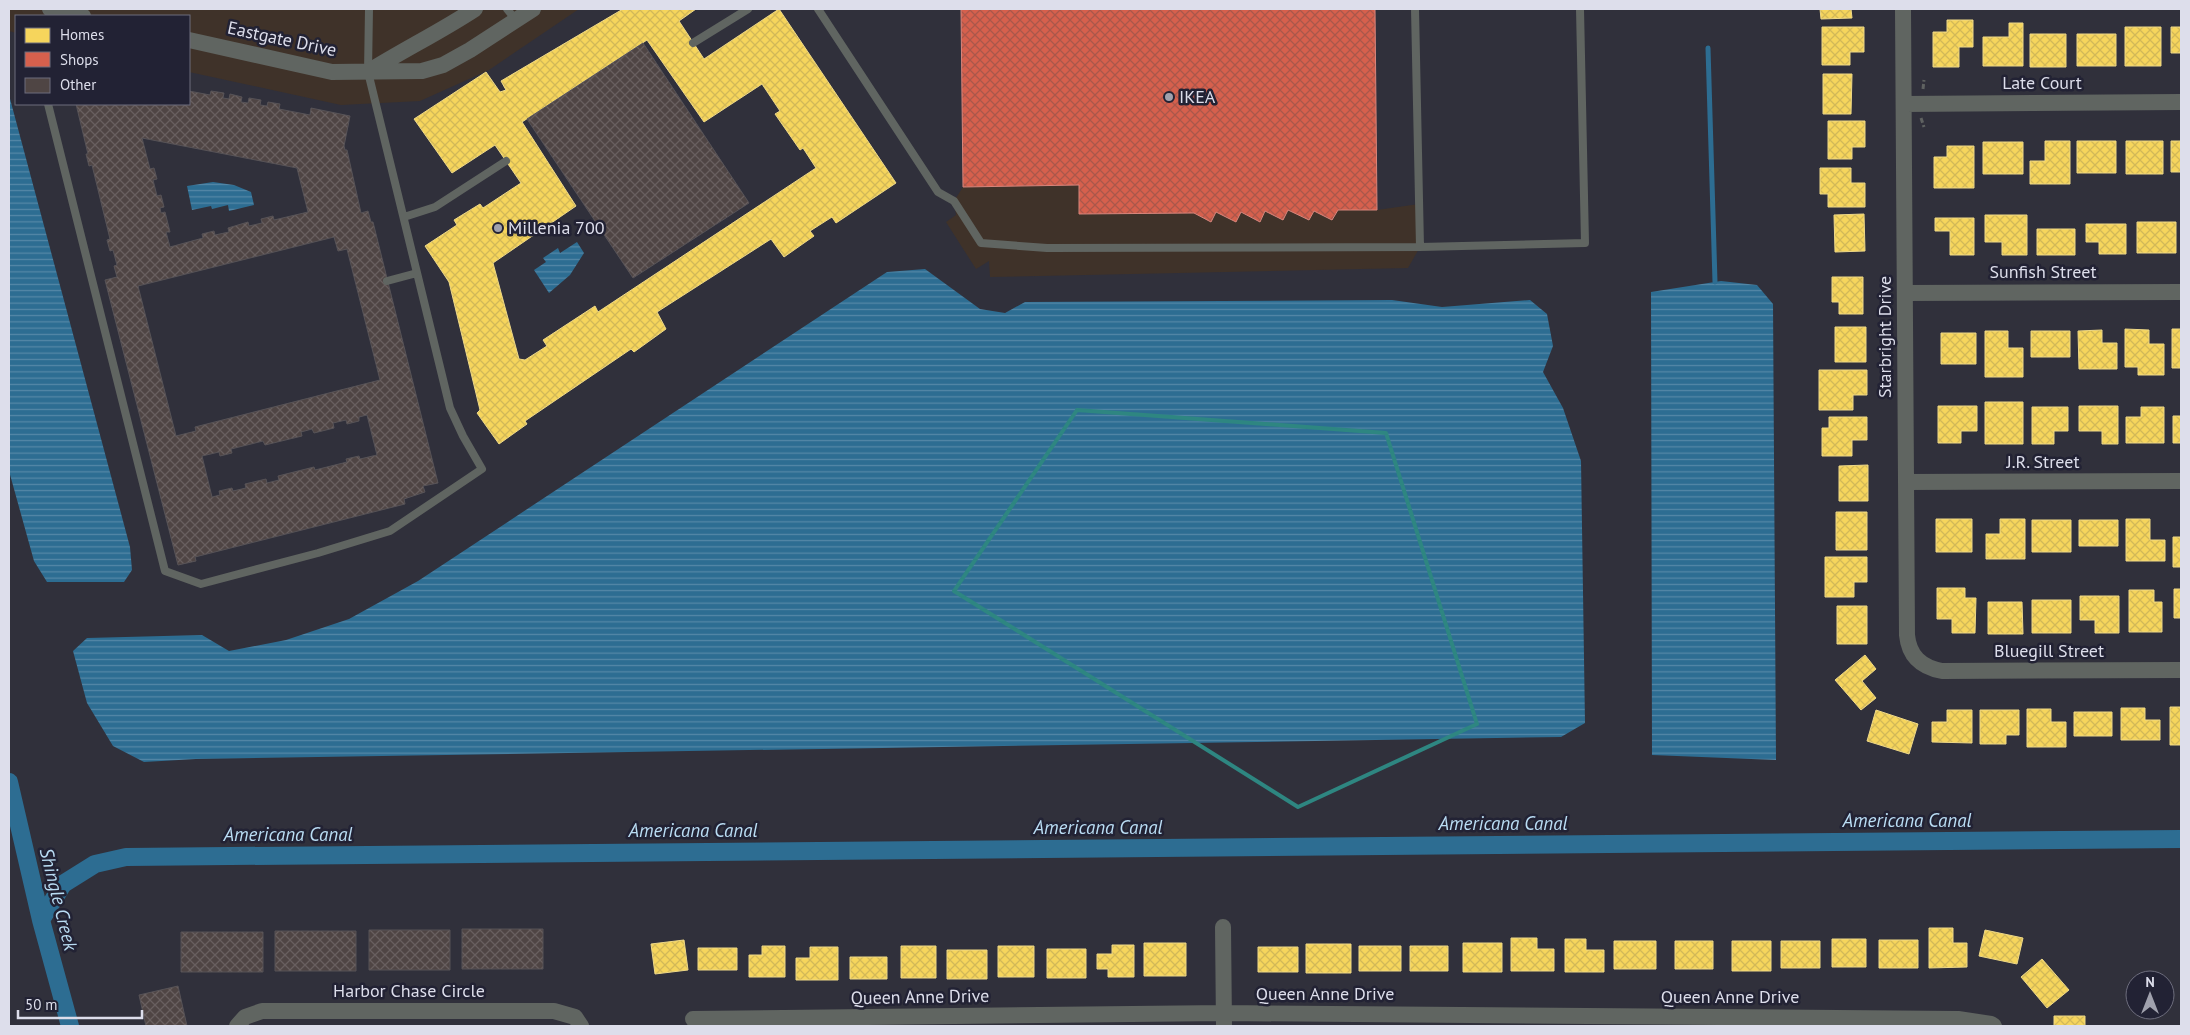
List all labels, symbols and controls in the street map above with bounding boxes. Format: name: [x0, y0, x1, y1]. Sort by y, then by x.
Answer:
legend: [15, 15, 190, 105]
street label: Eastgate Drive: [226, 16, 339, 61]
text: Homes: [60, 25, 104, 44]
text: Shops: [60, 50, 99, 69]
street label: Late Court: [2002, 71, 2082, 94]
text: Other: [60, 75, 96, 94]
place label: IKEA: [1179, 85, 1216, 108]
marker: IKEA: [1163, 91, 1175, 103]
place label: Millenia 700: [508, 216, 605, 239]
marker: Millenia 700: [492, 222, 504, 234]
street label: Sunfish Street: [1989, 260, 2097, 283]
street label: Starbright Drive: [1873, 276, 1896, 398]
street label: J.R. Street: [2005, 450, 2080, 473]
street label: Bluegill Street: [1994, 639, 2104, 662]
water label: Americana Canal: [1841, 808, 1972, 832]
water label: Americana Canal: [1437, 811, 1568, 835]
water label: Americana Canal: [1032, 815, 1163, 839]
water label: Americana Canal: [627, 818, 758, 842]
water label: Americana Canal: [222, 822, 353, 846]
water label: Shingle Creek: [35, 845, 84, 954]
north arrow: [2125, 970, 2175, 1020]
text: N: [2145, 973, 2155, 991]
street label: Harbor Chase Circle: [333, 979, 485, 1002]
street label: Queen Anne Drive: [1256, 982, 1394, 1005]
street label: Queen Anne Drive: [850, 984, 990, 1009]
street label: Queen Anne Drive: [1661, 985, 1799, 1008]
scale bar: [18, 988, 141, 1020]
text: 50 m: [25, 995, 58, 1014]

